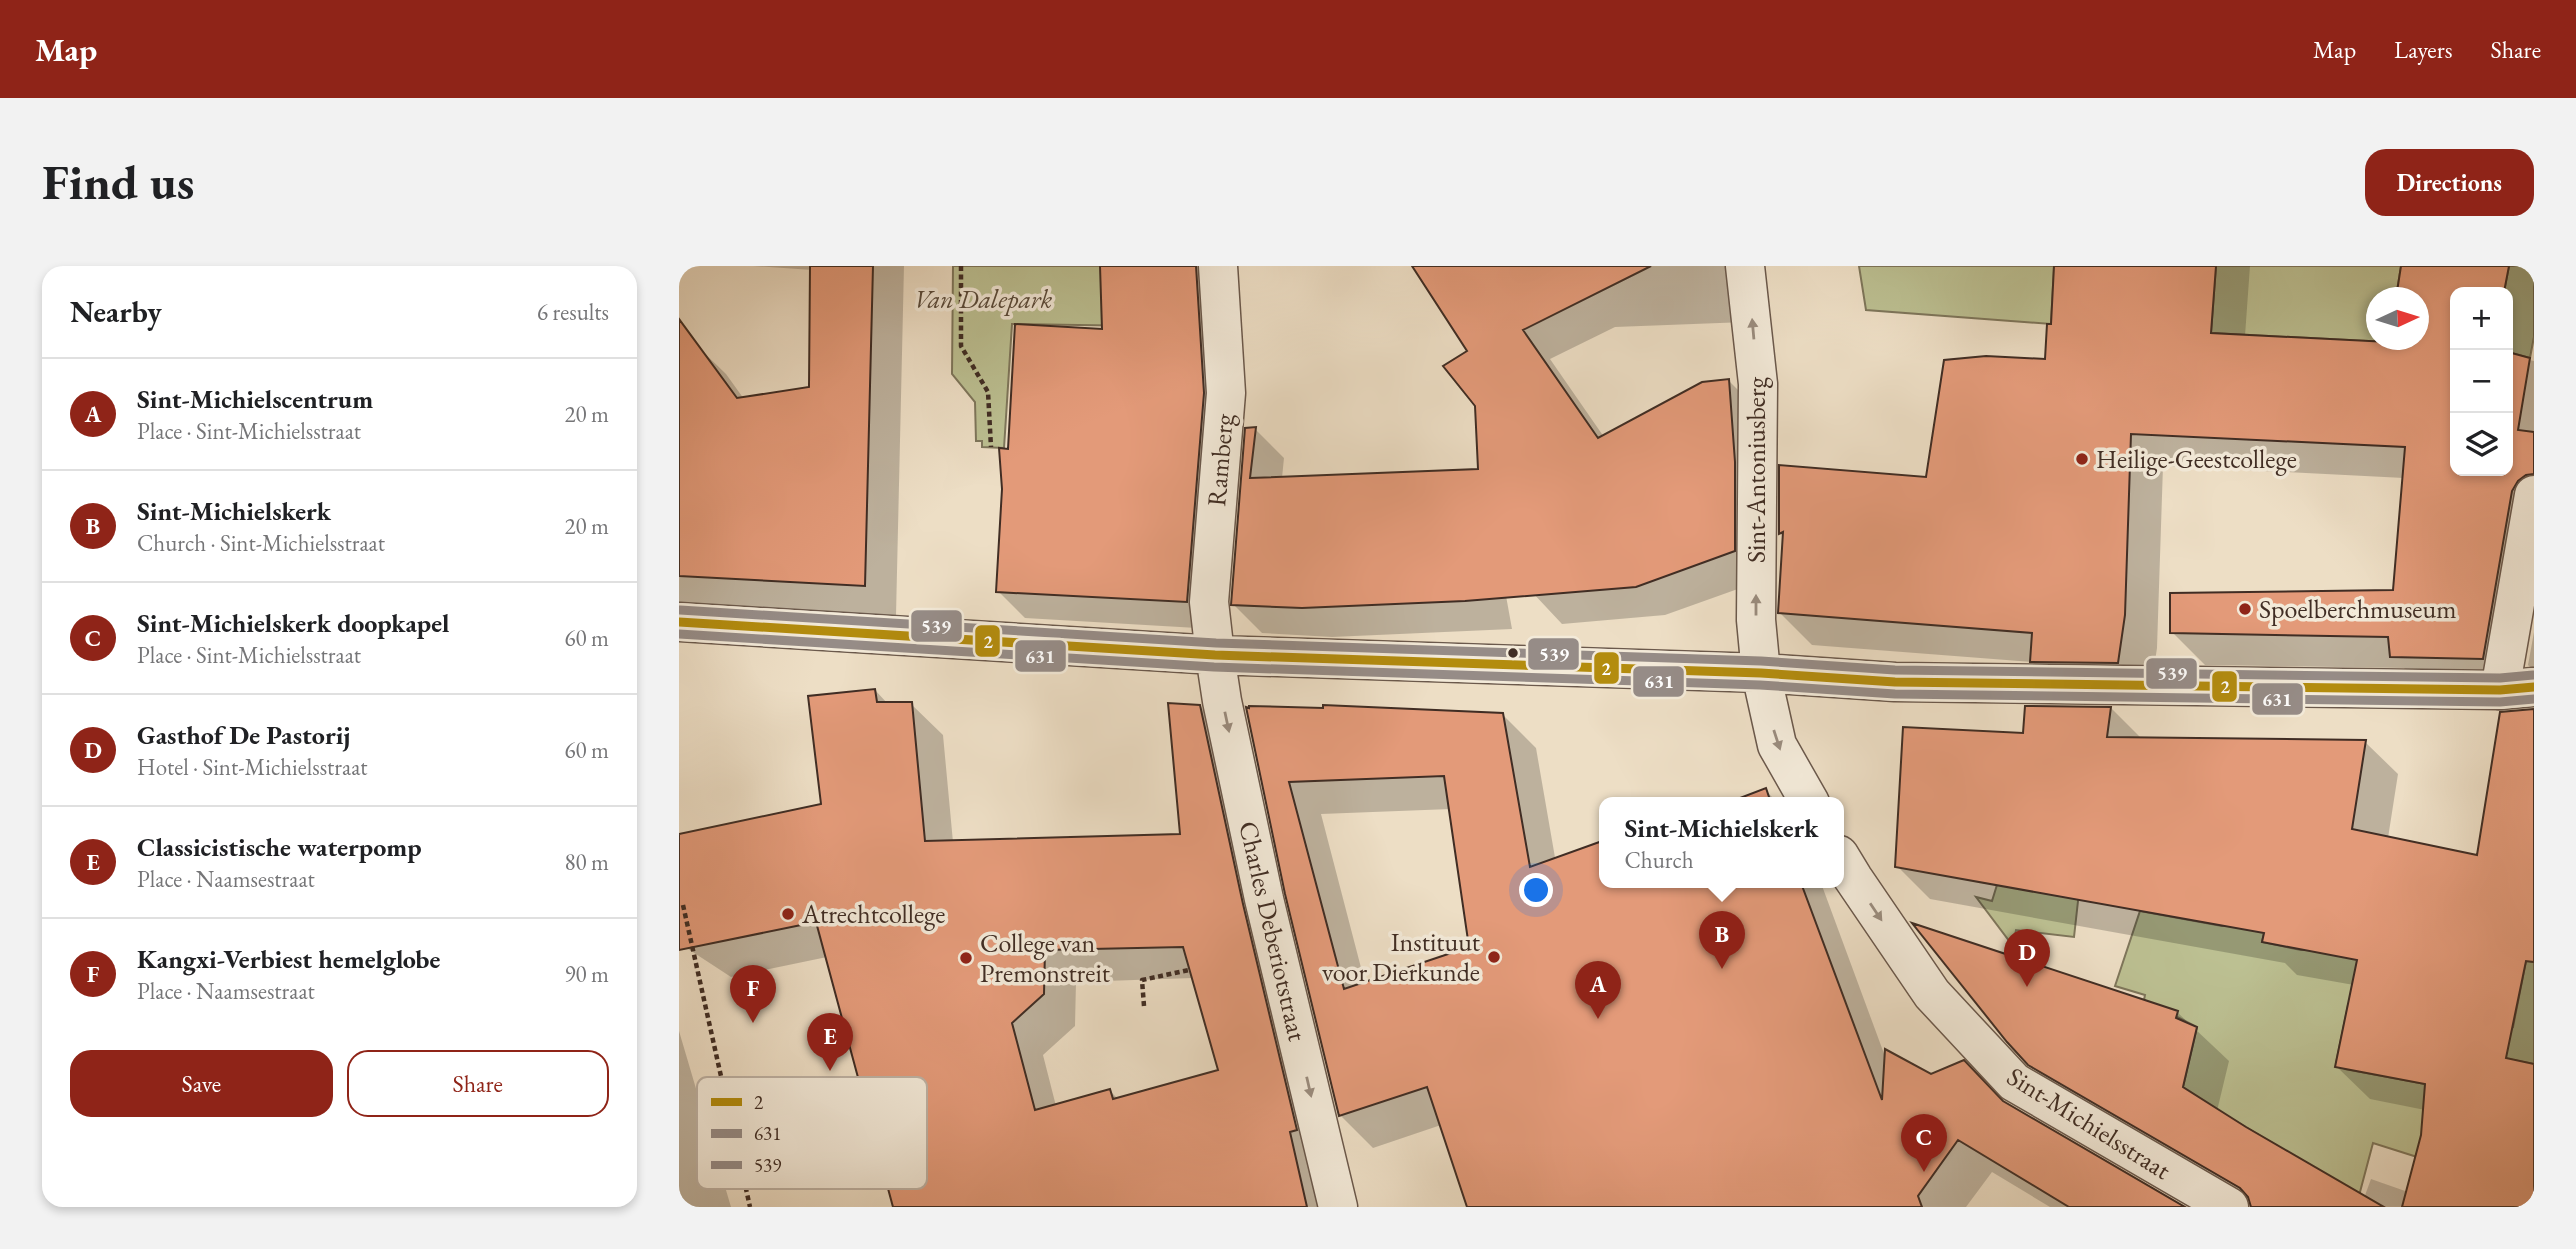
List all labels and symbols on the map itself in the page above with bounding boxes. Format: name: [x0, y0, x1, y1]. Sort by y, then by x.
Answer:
park label: Van Dalepark: [914, 282, 1053, 316]
north arrow: [2366, 287, 2429, 350]
one-way arrow: [1747, 318, 1758, 340]
street label: Sint-Antoniusberg: [1739, 376, 1773, 563]
street label: Ramberg: [1199, 412, 1241, 508]
place label: Heilige-Geestcollege: [2096, 442, 2297, 476]
marker: Heilige-Geestcollege: [2074, 451, 2090, 467]
place label: Spoelberchmuseum: [2259, 592, 2456, 626]
one-way arrow: [1750, 594, 1762, 616]
marker: Spoelberchmuseum: [2237, 601, 2253, 617]
line badge: 539: [910, 609, 963, 643]
text: 539: [921, 614, 951, 639]
line badge: 2: [974, 624, 1001, 658]
text: 2: [983, 629, 993, 654]
line badge: 539: [1527, 637, 1580, 671]
line badge: 631: [1014, 639, 1067, 673]
text: 539: [1539, 642, 1569, 667]
text: 631: [1025, 644, 1055, 669]
unlabelled marker: [1506, 646, 1520, 660]
line badge: 2: [1593, 651, 1620, 685]
text: 2: [1601, 656, 1611, 681]
line badge: 539: [2145, 657, 2198, 690]
text: 539: [2157, 661, 2187, 686]
line badge: 631: [1632, 665, 1685, 698]
text: 631: [1644, 669, 1674, 694]
line badge: 2: [2211, 670, 2238, 703]
text: 2: [2220, 674, 2230, 699]
line badge: 631: [2251, 682, 2304, 716]
text: 631: [2262, 687, 2292, 712]
one-way arrow: [1221, 711, 1232, 733]
one-way arrow: [1772, 729, 1783, 750]
street label: Charles Deberiotstraat: [1231, 818, 1315, 1044]
your location: [1519, 873, 1553, 907]
place label: Atrechtcollege: [801, 897, 945, 931]
one-way arrow: [1869, 903, 1883, 921]
marker: Atrechtcollege: [780, 906, 796, 922]
pin: B: [1699, 911, 1745, 969]
place label: Instituut voor Dierkunde: [1322, 925, 1480, 989]
place label: College van Premonstreit: [980, 926, 1110, 990]
pin: D: [2004, 929, 2050, 987]
marker: Instituut voor Dierkunde: [1486, 949, 1502, 965]
marker: College van Premonstreit: [958, 950, 974, 966]
pin: A: [1575, 961, 1621, 1019]
pin: F: [730, 965, 776, 1023]
pin: E: [807, 1013, 853, 1071]
street label: Sint-Michielsstraat: [2001, 1059, 2177, 1187]
one-way arrow: [1304, 1076, 1315, 1098]
legend: [697, 1077, 927, 1189]
text: 2: [754, 1090, 763, 1115]
pin: C: [1901, 1114, 1947, 1172]
text: 631: [754, 1121, 781, 1146]
text: 539: [754, 1153, 781, 1178]

